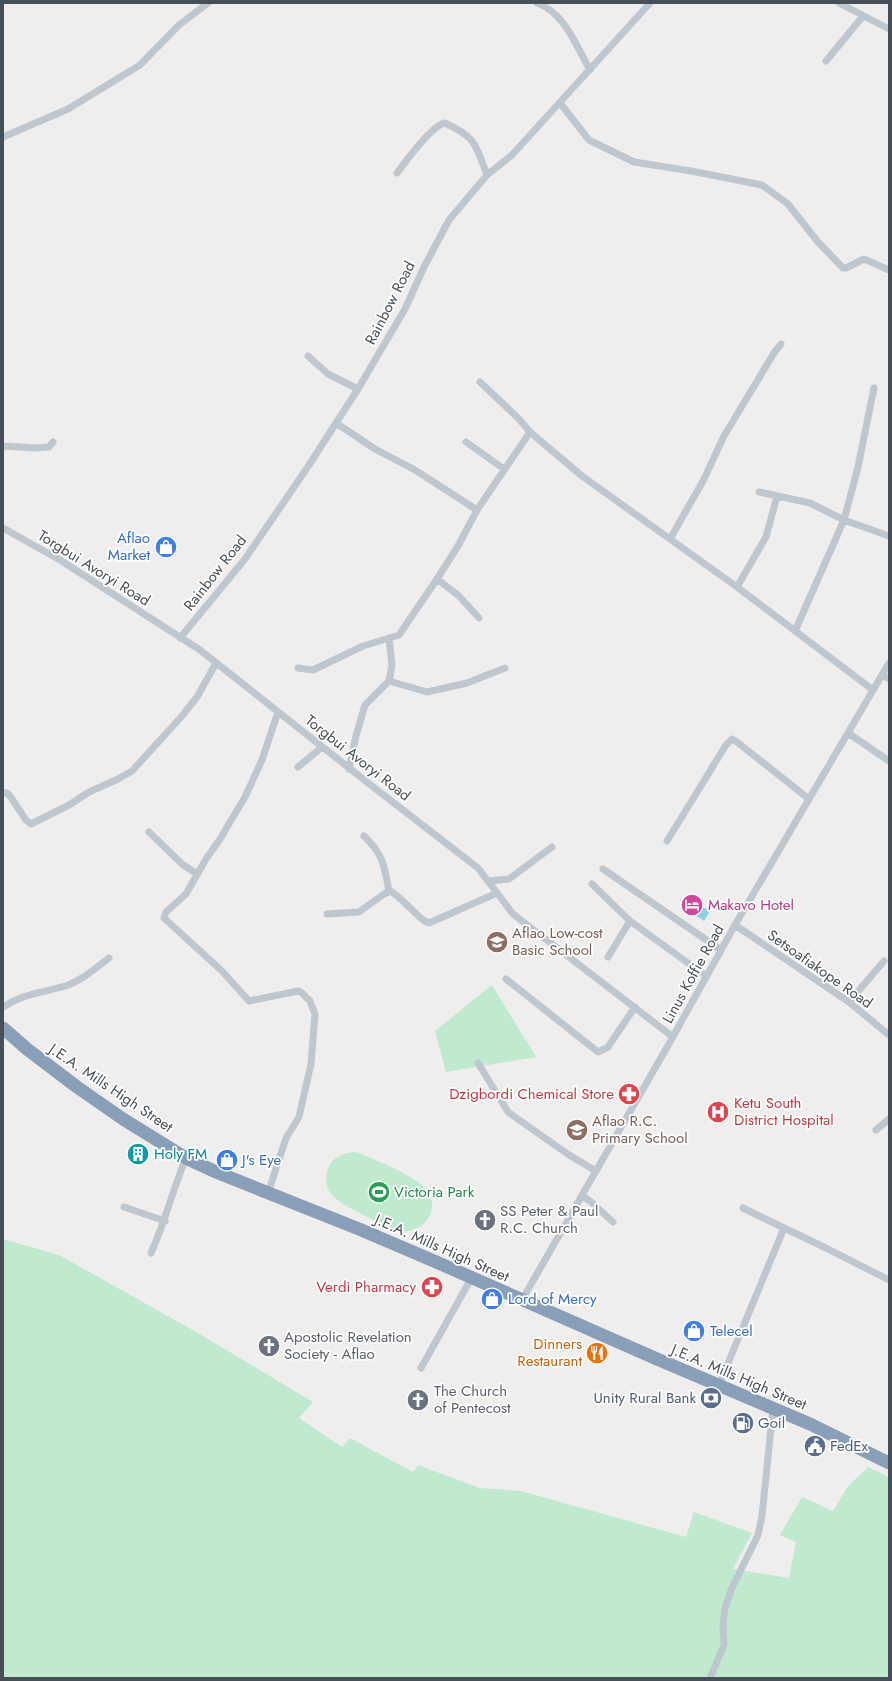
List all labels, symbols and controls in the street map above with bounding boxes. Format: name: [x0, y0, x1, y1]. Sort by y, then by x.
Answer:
street label: Rainbow Road: [360, 257, 420, 349]
street label: Torgbui Avoryi Road: [34, 525, 154, 611]
place label: Aflao Market: [108, 527, 150, 566]
street label: Rainbow Road: [178, 530, 252, 616]
shop icon: Aflao Market: [153, 534, 179, 560]
street label: Torgbui Avoryi Road: [301, 710, 415, 806]
hotel icon: Makavo Hotel: [679, 892, 705, 918]
place label: Makavo Hotel: [708, 894, 794, 916]
street label: Linus Koffie Road: [657, 920, 729, 1028]
place label: Aflao Low-cost Basic School: [512, 922, 603, 961]
street label: Setsoafiakope Road: [763, 924, 877, 1014]
school or university icon: Aflao Low-cost Basic School: [484, 929, 510, 955]
street label: J.E.A. Mills High Street: [43, 1037, 178, 1138]
pharmacy icon: Dzigbordi Chemical Store: [616, 1081, 642, 1107]
place label: Dzigbordi Chemical Store: [449, 1083, 614, 1105]
place label: Ketu South District Hospital: [734, 1092, 834, 1131]
hospital icon: Ketu South District Hospital: [705, 1099, 731, 1125]
place label: Aflao R.C. Primary School: [592, 1110, 688, 1149]
school or university icon: Aflao R.C. Primary School: [564, 1117, 590, 1143]
building icon: Holy FM: [125, 1141, 151, 1167]
place label: Holy FM: [154, 1143, 207, 1165]
shop icon: J's Eye: [214, 1147, 240, 1173]
place label: J's Eye: [240, 1149, 282, 1171]
sports icon: Victoria Park: [366, 1179, 392, 1205]
place label: Victoria Park: [394, 1181, 475, 1203]
place label: SS Peter & Paul R.C. Church: [500, 1200, 598, 1239]
church icon: SS Peter & Paul R.C. Church: [472, 1207, 498, 1233]
street label: J.E.A. Mills High Street: [369, 1208, 513, 1288]
pharmacy icon: Verdi Pharmacy: [419, 1274, 445, 1300]
place label: Verdi Pharmacy: [316, 1276, 416, 1298]
shop icon: Lord of Mercy: [479, 1286, 505, 1312]
place label: Lord of Mercy: [508, 1288, 597, 1310]
shop icon: Telecel: [681, 1318, 707, 1344]
place label: Telecel: [710, 1320, 753, 1342]
place label: Apostolic Revelation Society - Aflao: [284, 1326, 412, 1365]
church icon: Apostolic Revelation Society - Aflao: [256, 1333, 282, 1359]
place label: Dinners Restaurant: [517, 1333, 582, 1372]
street label: J.E.A. Mills High Street: [666, 1338, 810, 1416]
restaurant icon: Dinners Restaurant: [584, 1340, 610, 1366]
place label: The Church of Pentecost: [434, 1380, 511, 1419]
bank icon: Unity Rural Bank: [698, 1385, 724, 1411]
church icon: The Church of Pentecost: [405, 1387, 431, 1413]
place label: Unity Rural Bank: [593, 1387, 696, 1409]
fuel station icon: Goil: [730, 1410, 756, 1436]
place label: Goil: [758, 1412, 785, 1434]
public building icon: FedEx: [802, 1433, 828, 1459]
place label: FedEx: [830, 1435, 869, 1457]

